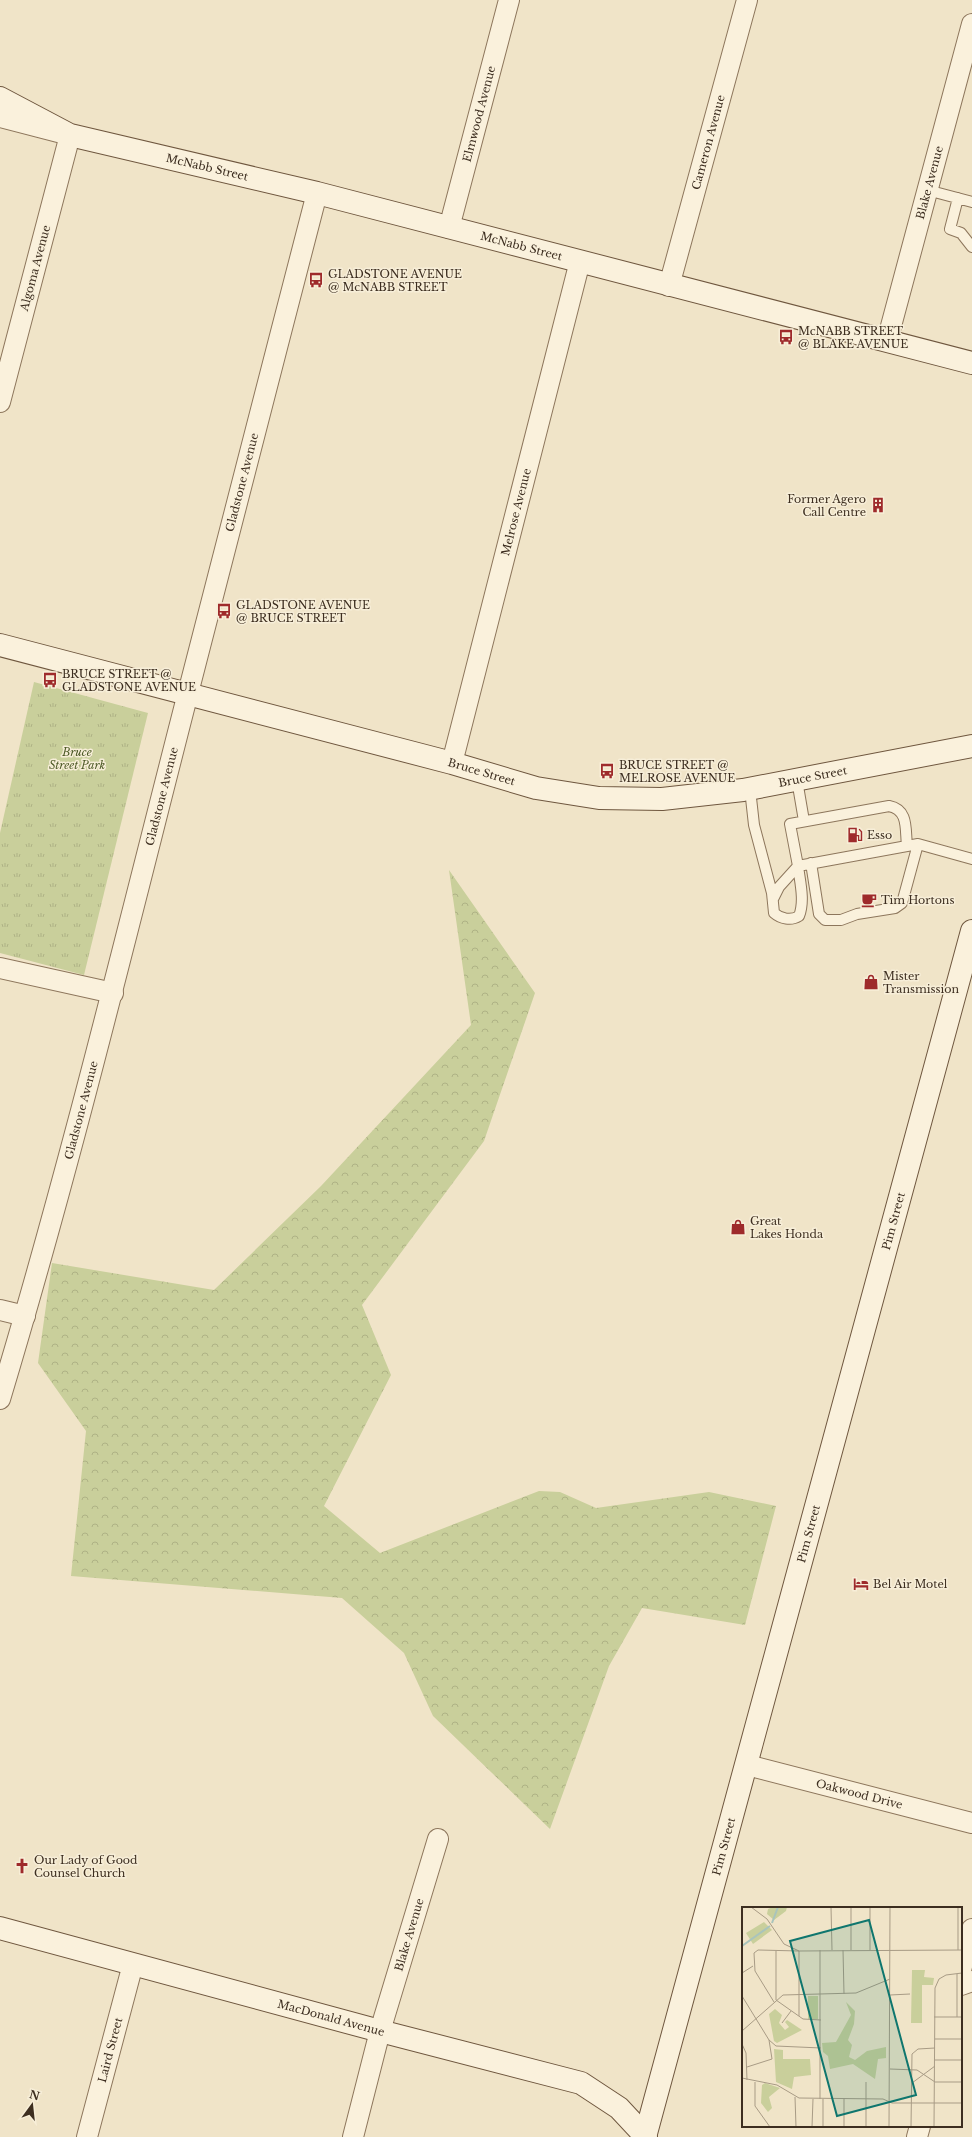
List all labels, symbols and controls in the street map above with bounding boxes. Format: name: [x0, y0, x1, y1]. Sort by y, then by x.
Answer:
street label: Elmwood Avenue: [460, 64, 498, 163]
street label: Cameron Avenue: [689, 93, 728, 191]
street label: Blake Avenue: [913, 144, 946, 221]
street label: McNabb Street: [165, 151, 250, 184]
street label: Algoma Avenue: [17, 224, 53, 313]
street label: McNabb Street: [479, 229, 565, 264]
place label: GLADSTONE AVENUE @ McNABB STREET: [328, 267, 462, 294]
bus stop icon: GLADSTONE AVENUE @ McNABB STREET: [307, 271, 325, 289]
place label: McNABB STREET @ BLAKE AVENUE: [798, 324, 908, 351]
bus stop icon: McNABB STREET @ BLAKE AVENUE: [777, 328, 795, 346]
street label: Gladstone Avenue: [222, 431, 261, 533]
street label: Melrose Avenue: [498, 467, 534, 557]
place label: Former Agero Call Centre: [787, 492, 866, 519]
building icon: Former Agero Call Centre: [869, 496, 887, 514]
place label: GLADSTONE AVENUE @ BRUCE STREET: [236, 598, 370, 625]
bus stop icon: GLADSTONE AVENUE @ BRUCE STREET: [215, 602, 233, 620]
place label: BRUCE STREET @ GLADSTONE AVENUE: [62, 667, 196, 694]
bus stop icon: BRUCE STREET @ GLADSTONE AVENUE: [41, 671, 59, 689]
park label: Bruce Street Park: [49, 745, 105, 772]
street label: Gladstone Avenue: [142, 745, 181, 847]
street label: Bruce Street: [446, 755, 518, 789]
place label: BRUCE STREET @ MELROSE AVENUE: [619, 758, 735, 785]
bus stop icon: BRUCE STREET @ MELROSE AVENUE: [598, 762, 616, 780]
street label: Bruce Street: [777, 763, 849, 790]
fuel station icon: Esso: [846, 826, 864, 844]
place label: Esso: [867, 828, 892, 842]
cafe icon: Tim Hortons: [860, 891, 878, 909]
place label: Tim Hortons: [881, 893, 954, 907]
place label: Mister Transmission: [883, 969, 959, 996]
shop icon: Mister Transmission: [862, 973, 880, 991]
street label: Gladstone Avenue: [61, 1059, 101, 1161]
street label: Pim Street: [879, 1190, 908, 1252]
place label: Great Lakes Honda: [750, 1214, 824, 1241]
shop icon: Great Lakes Honda: [729, 1218, 747, 1236]
street label: Pim Street: [794, 1502, 823, 1564]
hotel icon: Bel Air Motel: [852, 1575, 870, 1593]
place label: Bel Air Motel: [873, 1577, 948, 1591]
street label: Oakwood Drive: [815, 1776, 904, 1812]
street label: Pim Street: [709, 1815, 739, 1877]
place label: Our Lady of Good Counsel Church: [34, 1853, 138, 1880]
church icon: Our Lady of Good Counsel Church: [13, 1857, 31, 1875]
street label: Blake Avenue: [391, 1897, 427, 1973]
inset map: [742, 1907, 962, 2127]
street label: MacDonald Avenue: [276, 1997, 386, 2039]
street label: Laird Street: [95, 2015, 126, 2084]
north arrow: [12, 2085, 52, 2125]
text: N: [28, 2087, 42, 2104]

